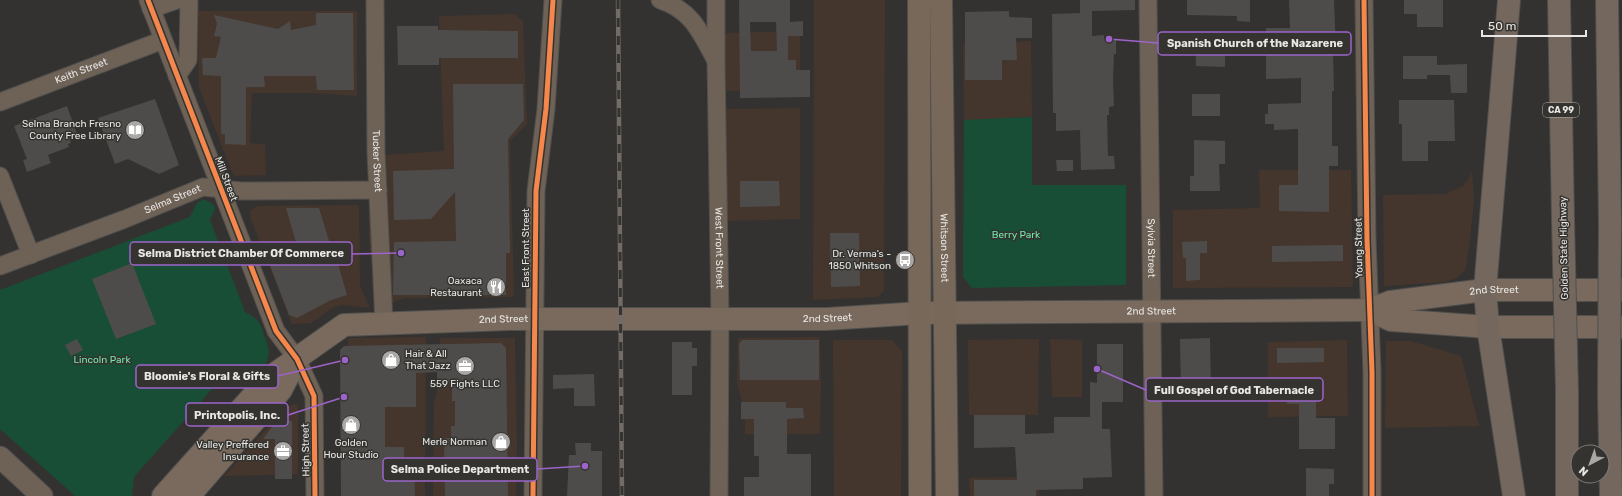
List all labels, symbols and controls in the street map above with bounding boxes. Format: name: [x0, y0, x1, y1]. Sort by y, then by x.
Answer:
scale bar: [1482, 12, 1586, 38]
text: 50 m: [1488, 19, 1516, 33]
callout: Spanish Church of the Nazarene: [1158, 32, 1351, 55]
text: Spanish Church of the Nazarene: [1167, 37, 1343, 50]
street label: Keith Street: [53, 56, 109, 86]
road number: CA 99: [1543, 103, 1579, 117]
place label: Selma Branch Fresno County Free Library: [22, 118, 121, 142]
library icon: Selma Branch Fresno County Free Library: [124, 119, 146, 141]
street label: Tucker Street: [370, 130, 384, 192]
street label: Mill Street: [212, 155, 240, 203]
street label: Selma Street: [143, 182, 203, 216]
street label: Golden State Highway: [1557, 196, 1571, 300]
street label: West Front Street: [712, 207, 726, 289]
street label: East Front Street: [520, 208, 532, 288]
street label: Whitson Street: [938, 214, 950, 283]
street label: Young Street: [1352, 217, 1366, 278]
street label: Sylvia Street: [1145, 218, 1157, 278]
park label: Berry Park: [992, 229, 1041, 241]
callout: Selma District Chamber Of Commerce: [130, 242, 352, 265]
text: Selma District Chamber Of Commerce: [138, 247, 345, 260]
place label: Dr. Verma's - 1850 Whitson: [828, 248, 891, 272]
bus stop icon: Dr. Verma's - 1850 Whitson: [894, 249, 916, 271]
place label: Oaxaca Restaurant: [430, 275, 482, 299]
restaurant icon: Oaxaca Restaurant: [485, 276, 507, 298]
street label: 2nd Street: [1469, 284, 1519, 298]
street label: 2nd Street: [1127, 305, 1176, 318]
street label: 2nd Street: [803, 311, 853, 325]
street label: 2nd Street: [479, 313, 528, 326]
place label: Hair & All That Jazz: [405, 348, 451, 372]
shop icon: Hair & All That Jazz: [380, 349, 402, 371]
park label: Lincoln Park: [73, 354, 131, 366]
office icon: 559 Fights LLC: [454, 355, 476, 377]
callout: Bloomie's Floral & Gifts: [136, 365, 278, 388]
text: Bloomie's Floral & Gifts: [144, 370, 270, 383]
place label: 559 Fights LLC: [430, 378, 500, 390]
callout: Full Gospel of God Tabernacle: [1146, 378, 1323, 401]
text: Full Gospel of God Tabernacle: [1154, 384, 1315, 397]
callout: Printopolis, Inc.: [186, 403, 288, 426]
text: Printopolis, Inc.: [194, 409, 280, 422]
shop icon: Golden Hour Studio: [340, 414, 362, 436]
street label: High Street: [300, 423, 312, 477]
shop icon: Merle Norman: [490, 431, 512, 453]
place label: Merle Norman: [422, 436, 487, 448]
place label: Golden Hour Studio: [323, 437, 379, 461]
place label: Valley Preffered Insurance: [196, 439, 269, 463]
office icon: Valley Preffered Insurance: [272, 440, 294, 462]
north arrow: [1570, 444, 1610, 484]
callout: Selma Police Department: [383, 458, 537, 481]
text: Selma Police Department: [391, 463, 529, 476]
text: N: [1576, 464, 1591, 479]

